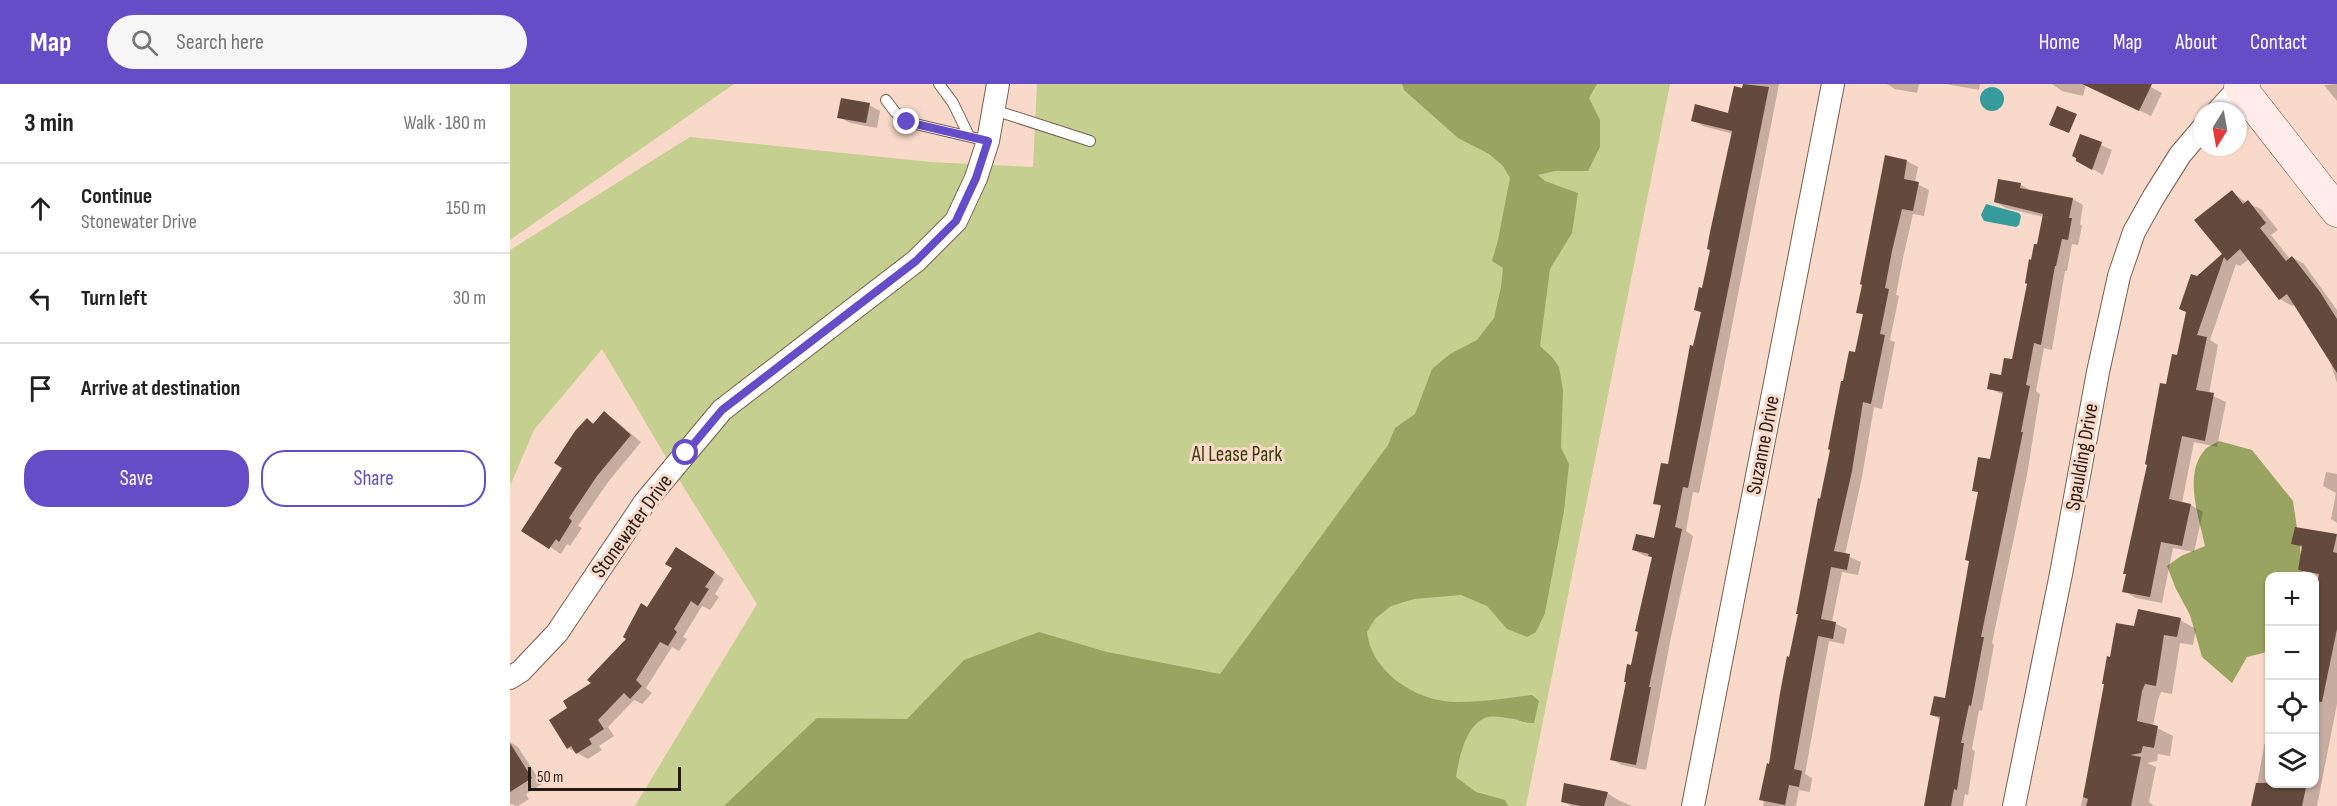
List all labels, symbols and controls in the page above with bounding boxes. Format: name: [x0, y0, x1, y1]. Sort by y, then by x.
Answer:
search box: [107, 15, 527, 69]
text: Map: [30, 26, 71, 59]
icon: search: [128, 26, 161, 59]
text: Search here: [176, 29, 264, 56]
text: Home: [2039, 30, 2080, 55]
text: Map: [2113, 30, 2142, 55]
text: About: [2175, 30, 2217, 55]
text: Contact: [2250, 30, 2307, 55]
north arrow: [2193, 102, 2247, 156]
text: 3 min: [24, 108, 74, 139]
route end: [893, 108, 919, 134]
text: Walk · 180 m: [403, 111, 486, 135]
text: Continue: [81, 183, 152, 210]
icon: ahead: [24, 192, 57, 225]
text: 150 m: [446, 196, 486, 220]
text: Stonewater Drive: [81, 210, 197, 234]
icon: left: [24, 282, 57, 315]
text: Turn left: [81, 285, 147, 312]
text: 30 m: [453, 286, 486, 310]
icon: arrive: [24, 372, 57, 405]
text: Arrive at destination: [81, 375, 240, 402]
street label: Suzanne Drive: [1741, 394, 1785, 496]
street label: Spaulding Drive: [2060, 401, 2104, 513]
route start: [672, 439, 698, 465]
park label: Al Lease Park: [1191, 442, 1282, 467]
button: Save: [24, 450, 249, 507]
button: Share: [261, 450, 486, 507]
street label: Stonewater Drive: [586, 469, 678, 583]
map controls: [2265, 572, 2319, 788]
button: +: [2265, 572, 2319, 626]
button: −: [2265, 626, 2319, 680]
button: locate: [2265, 680, 2319, 734]
button: layers: [2265, 734, 2319, 788]
scale bar: [528, 764, 681, 792]
text: 50 m: [537, 768, 563, 787]

